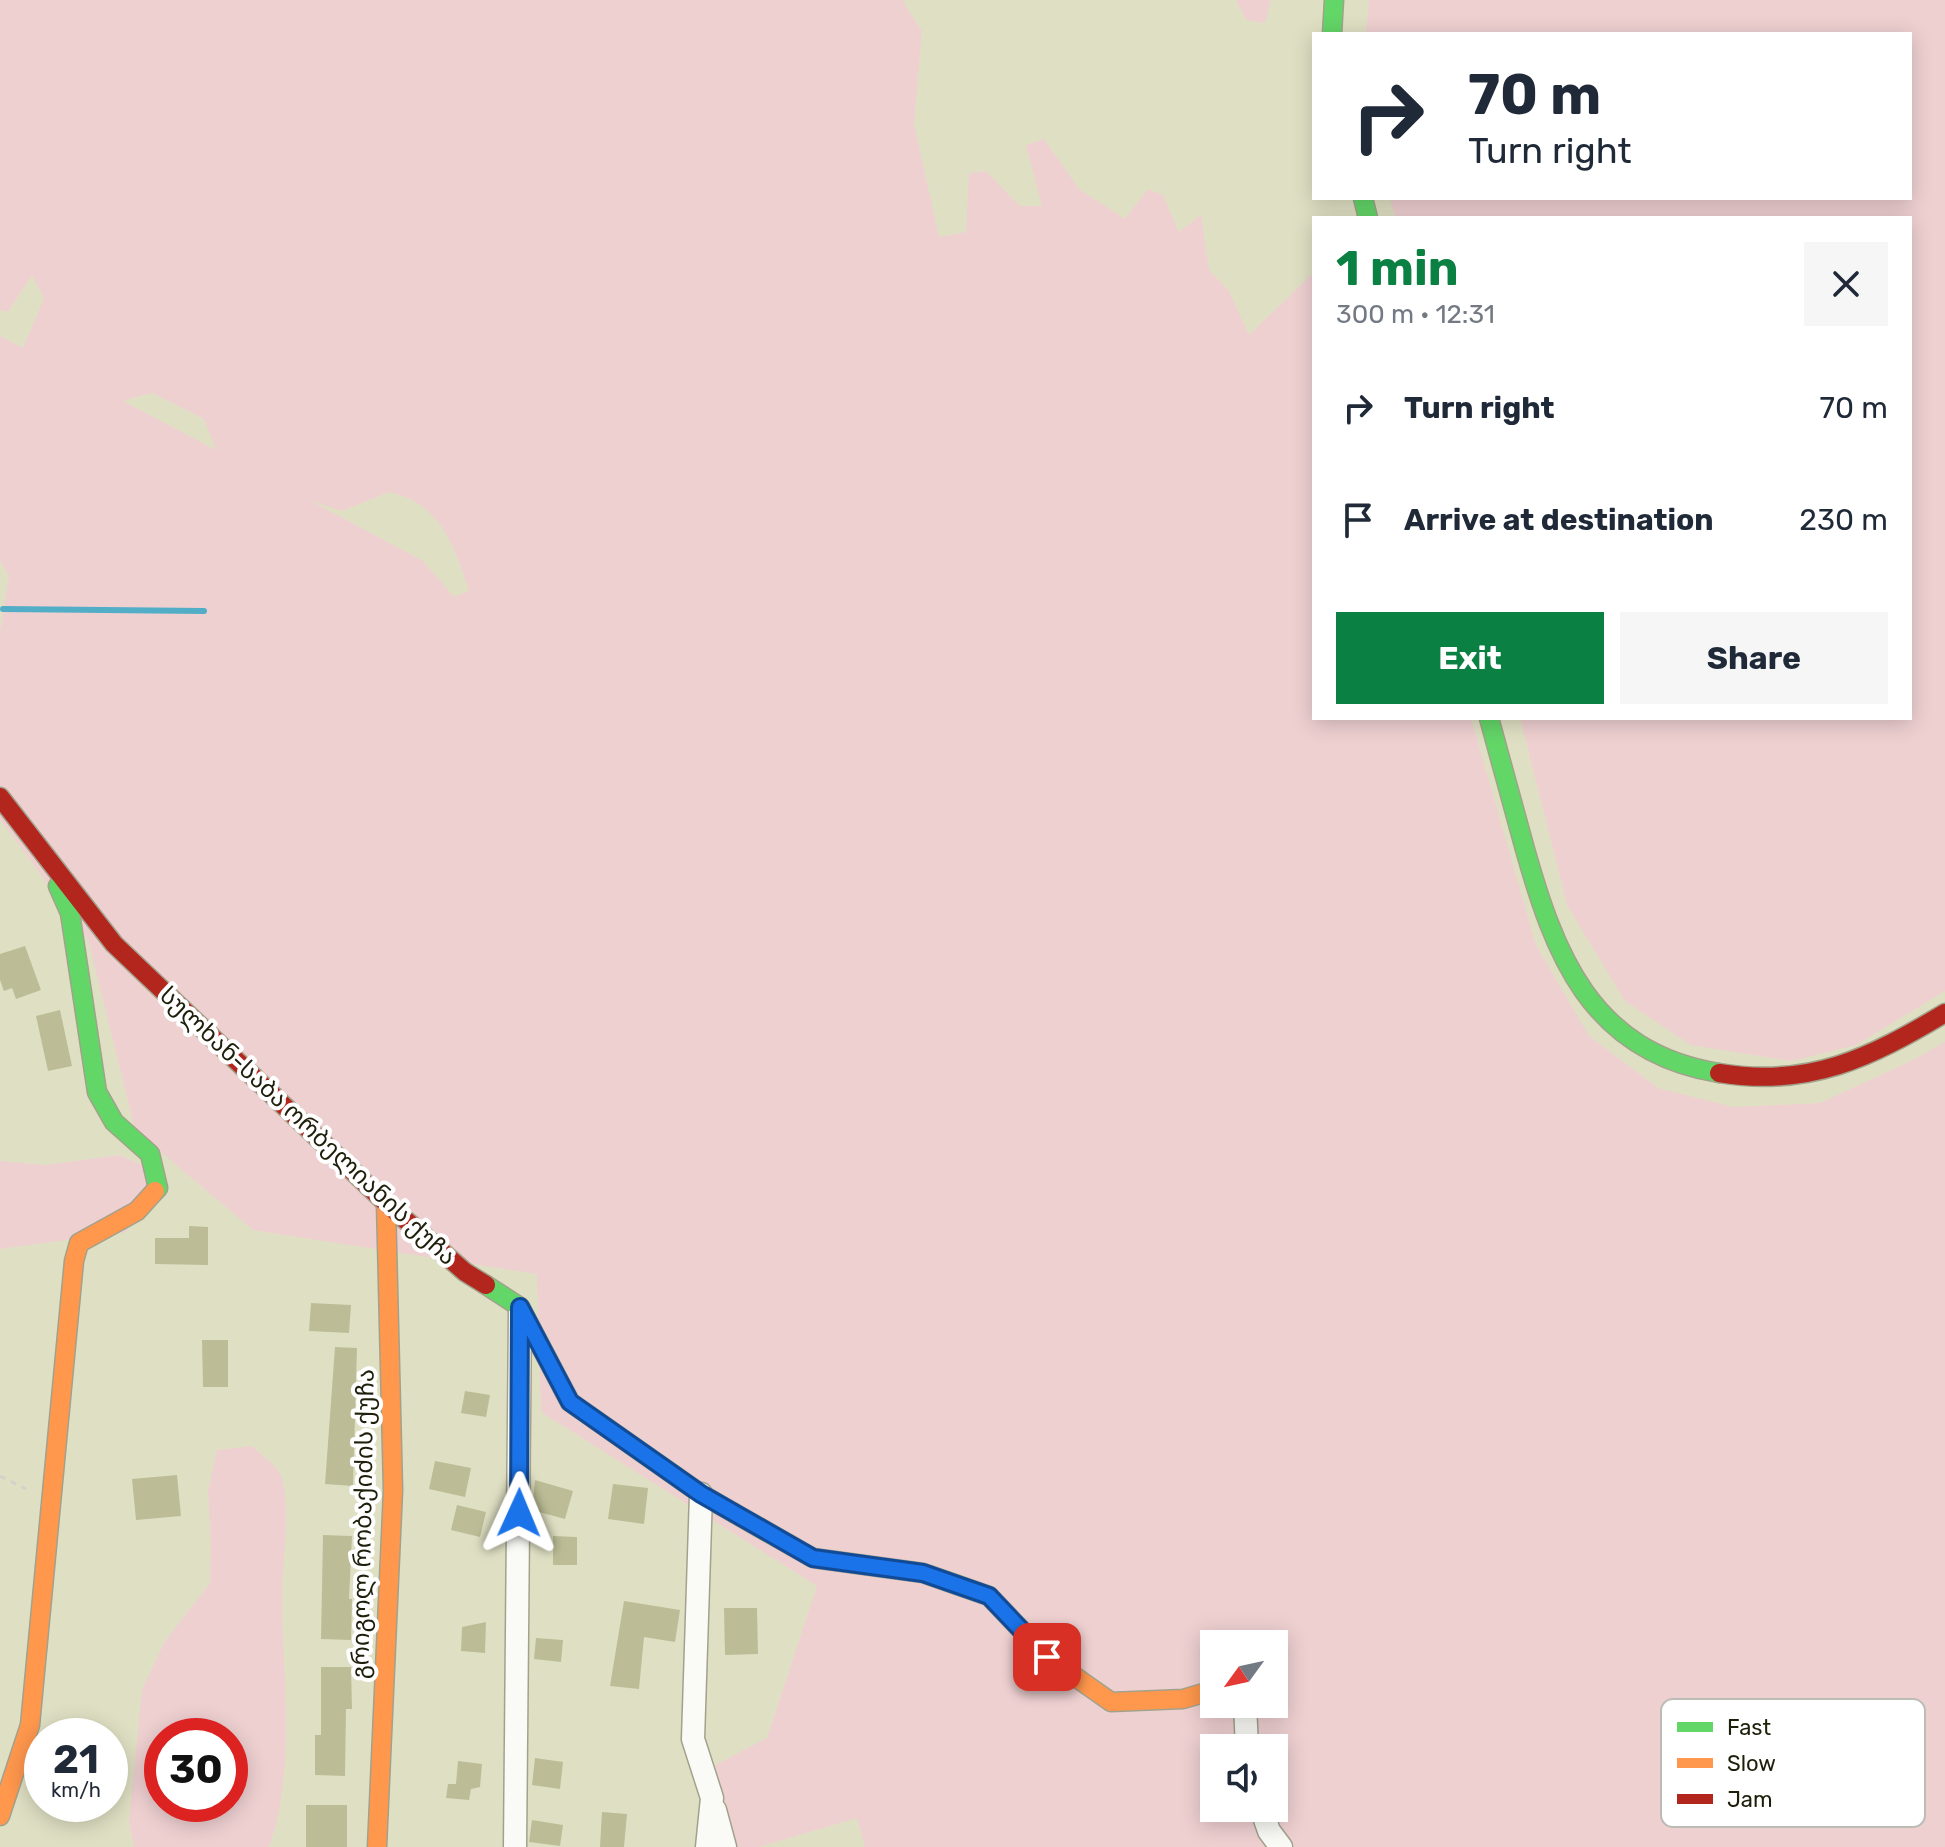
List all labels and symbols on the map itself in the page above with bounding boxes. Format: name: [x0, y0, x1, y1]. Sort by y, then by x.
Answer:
street label: სულხან-საბა ორბელიანის ქუჩა: [154, 981, 462, 1271]
street label: გრიგოლ რობაქიძის ქუჩა: [346, 1369, 380, 1679]
position arrow: [477, 1471, 561, 1555]
pin: [1013, 1623, 1081, 1691]
north arrow: [1200, 1630, 1288, 1718]
legend: [1661, 1699, 1925, 1827]
text: Fast: [1727, 1714, 1772, 1741]
speed limit sign: 30: [144, 1718, 248, 1822]
text: Slow: [1727, 1750, 1776, 1777]
text: Jam: [1727, 1786, 1773, 1813]

